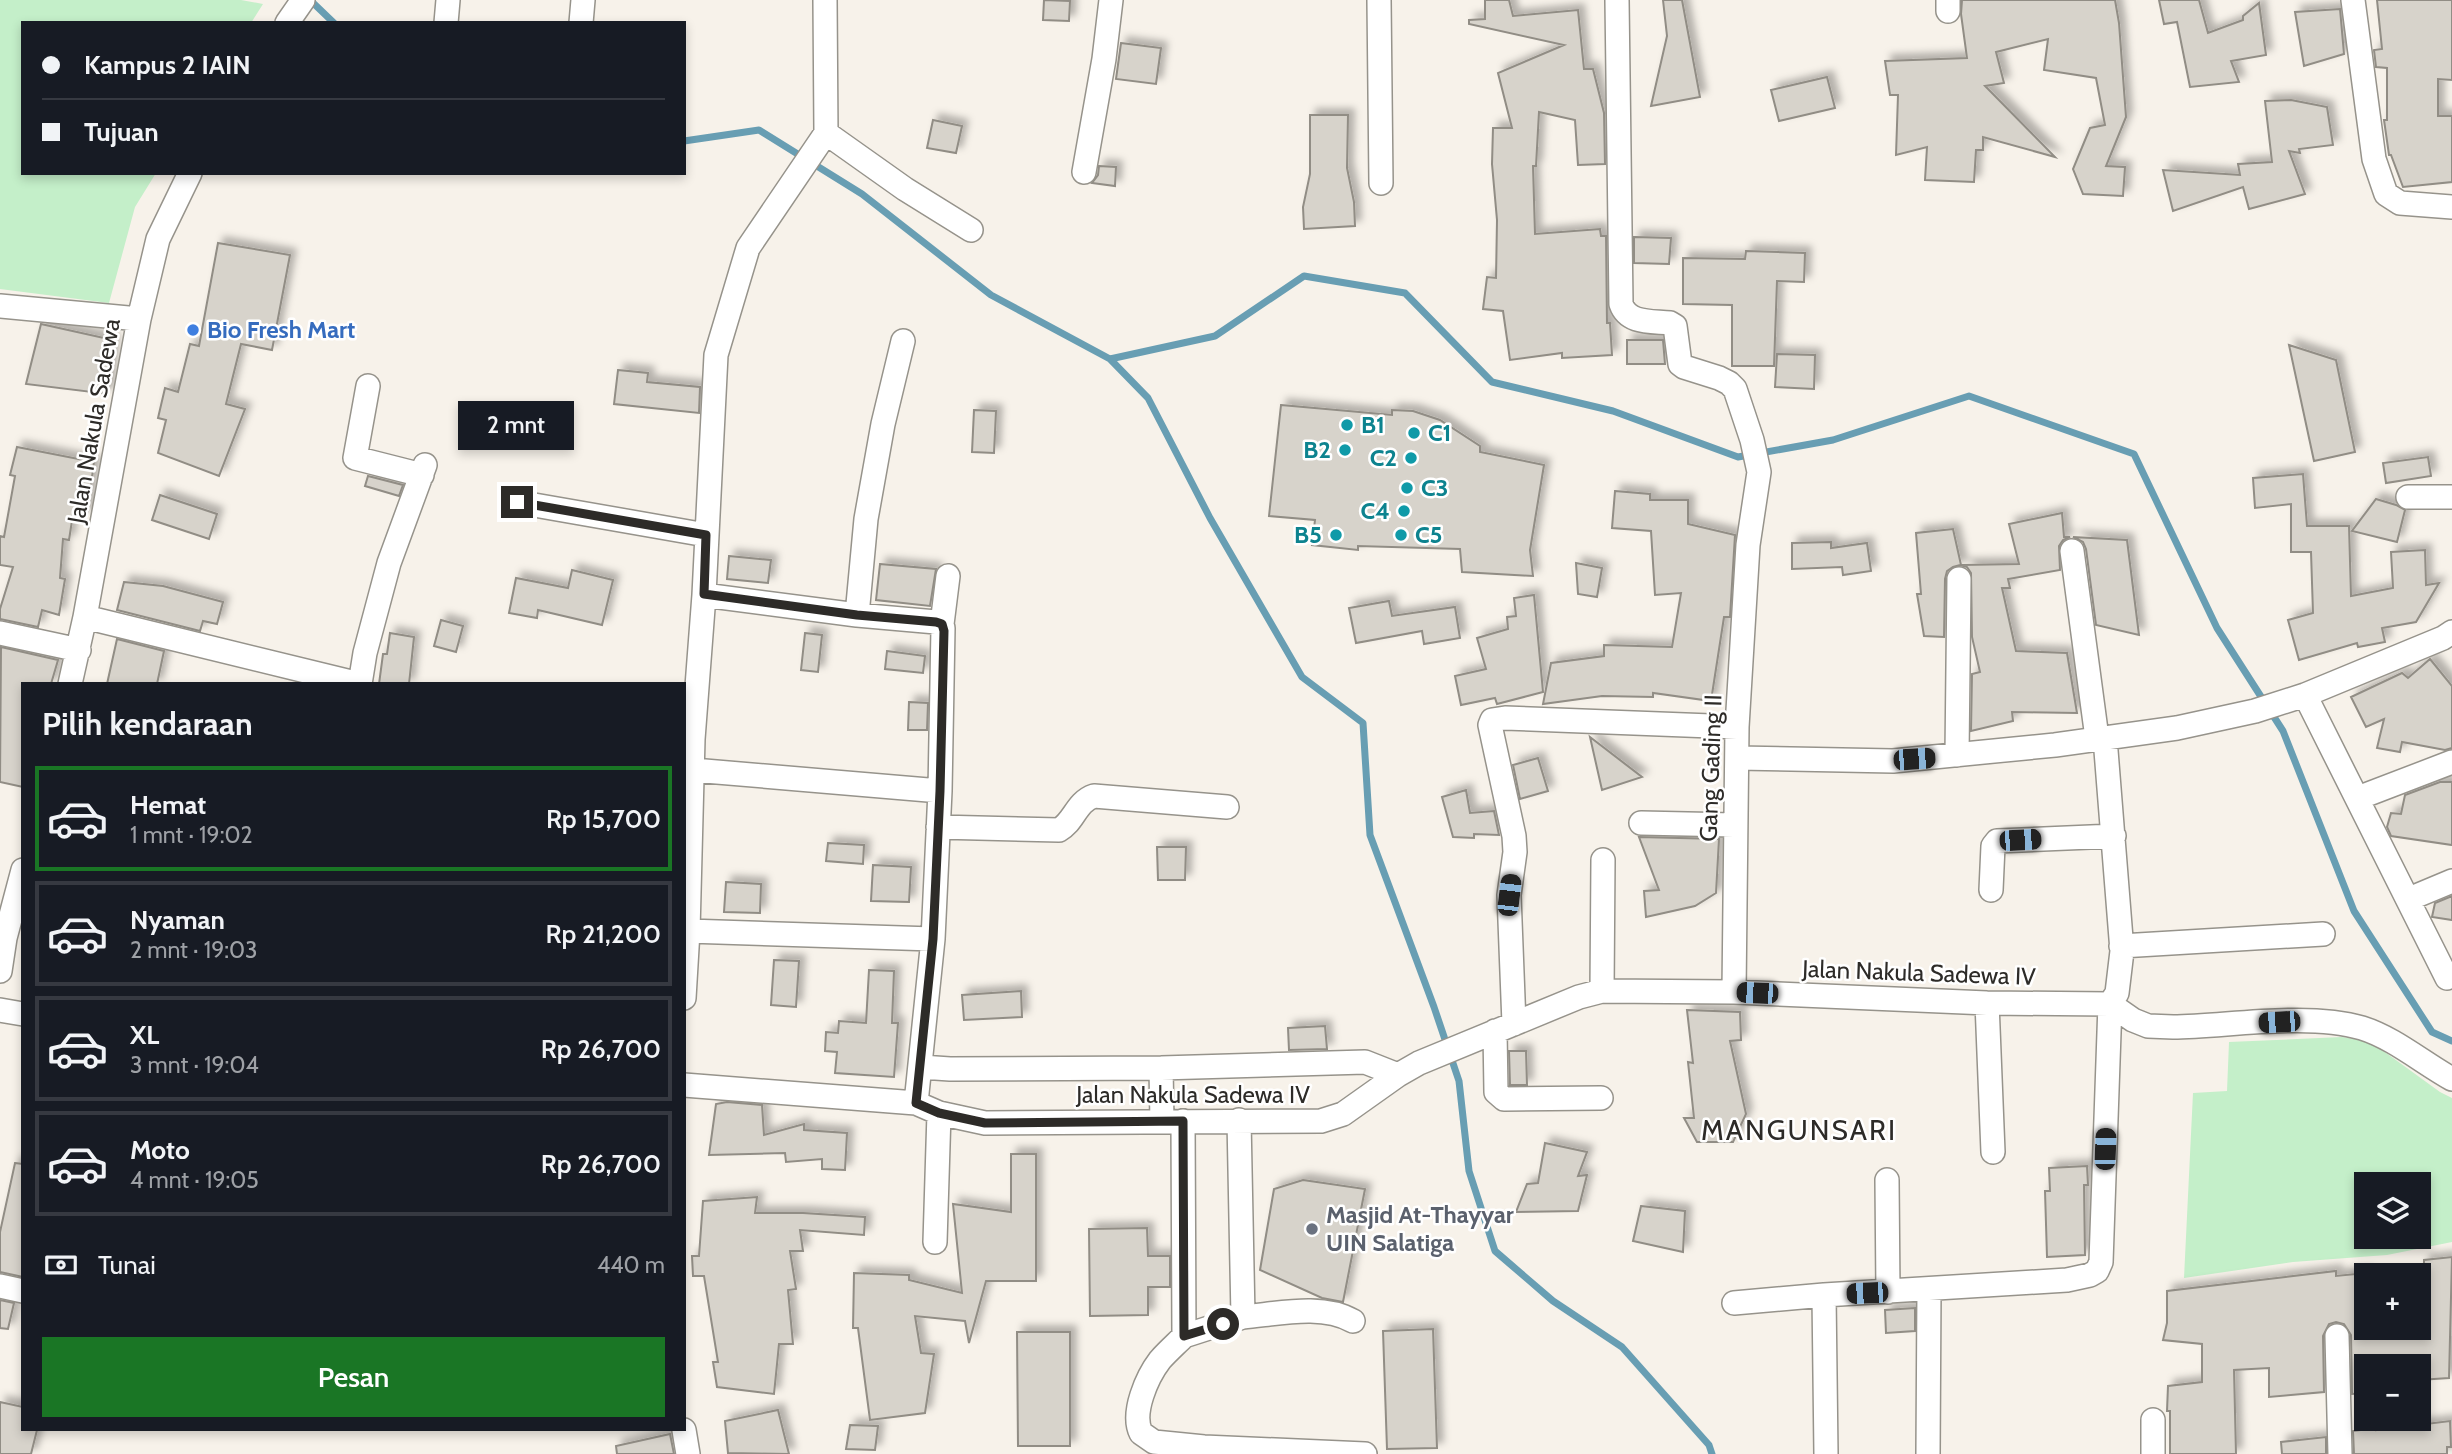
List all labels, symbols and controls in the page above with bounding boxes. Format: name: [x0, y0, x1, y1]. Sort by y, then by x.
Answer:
text: Kampus 2 IAIN: [84, 49, 251, 81]
text: Tujuan: [84, 116, 159, 148]
place label: Bio Fresh Mart: [207, 315, 355, 344]
street label: Jalan Nakula Sadewa: [61, 316, 126, 527]
marker: Bio Fresh Mart: [185, 322, 201, 338]
callout: 2 mnt: [459, 400, 575, 449]
place label: B1: [1361, 410, 1385, 439]
text: 2 mnt: [487, 411, 545, 439]
marker: B1: [1339, 417, 1355, 433]
place label: C1: [1428, 418, 1451, 447]
marker: C1: [1406, 425, 1422, 441]
place label: B2: [1303, 435, 1331, 464]
marker: B2: [1337, 442, 1353, 458]
place label: C2: [1370, 443, 1397, 472]
marker: C2: [1403, 450, 1419, 466]
place label: C3: [1421, 473, 1449, 502]
marker: C3: [1399, 480, 1415, 496]
route end: [501, 486, 533, 518]
place label: C4: [1360, 496, 1390, 525]
marker: C4: [1396, 503, 1412, 519]
place label: B5: [1294, 520, 1322, 549]
place label: C5: [1415, 520, 1443, 549]
marker: B5: [1328, 527, 1344, 543]
marker: C5: [1393, 527, 1409, 543]
street label: Gang Gading II: [1693, 694, 1728, 842]
text: Pilih kendaraan: [42, 704, 253, 743]
car: [1893, 747, 1936, 771]
icon: car: [46, 787, 109, 850]
text: Hemat: [130, 789, 206, 821]
text: Rp 15,700: [546, 803, 661, 835]
text: 1 mnt · 19:02: [130, 821, 253, 849]
car: [1999, 828, 2042, 852]
car: [1497, 873, 1522, 917]
icon: car: [46, 902, 109, 965]
text: Nyaman: [130, 904, 225, 936]
text: Rp 21,200: [546, 918, 661, 950]
text: 2 mnt · 19:03: [130, 936, 258, 964]
street label: Jalan Nakula Sadewa IV: [1801, 954, 2037, 991]
car: [1736, 982, 1779, 1004]
car: [2258, 1010, 2301, 1034]
icon: car: [46, 1017, 109, 1080]
text: XL: [130, 1019, 159, 1051]
text: Rp 26,700: [541, 1033, 661, 1065]
text: 3 mnt · 19:04: [130, 1051, 259, 1079]
street label: Jalan Nakula Sadewa IV: [1075, 1080, 1310, 1109]
district label: MANGUNSARI: [1701, 1113, 1897, 1147]
car: [2094, 1128, 2117, 1170]
icon: car: [46, 1132, 109, 1195]
text: Moto: [130, 1134, 190, 1166]
text: Rp 26,700: [541, 1148, 661, 1180]
text: 4 mnt · 19:05: [130, 1166, 259, 1194]
map controls: [2354, 1172, 2431, 1431]
button: layers: [2354, 1172, 2431, 1249]
place label: Masjid At-Thayyar UIN Salatiga: [1326, 1200, 1514, 1257]
marker: Masjid At-Thayyar UIN Salatiga: [1304, 1221, 1320, 1237]
icon: cash: [42, 1246, 80, 1284]
text: Tunai: [98, 1249, 156, 1281]
text: 440 m: [597, 1251, 665, 1279]
button: +: [2354, 1263, 2431, 1340]
car: [1846, 1282, 1889, 1304]
route start: [1207, 1308, 1239, 1340]
button: Pesan: [42, 1337, 665, 1417]
button: −: [2354, 1354, 2431, 1431]

